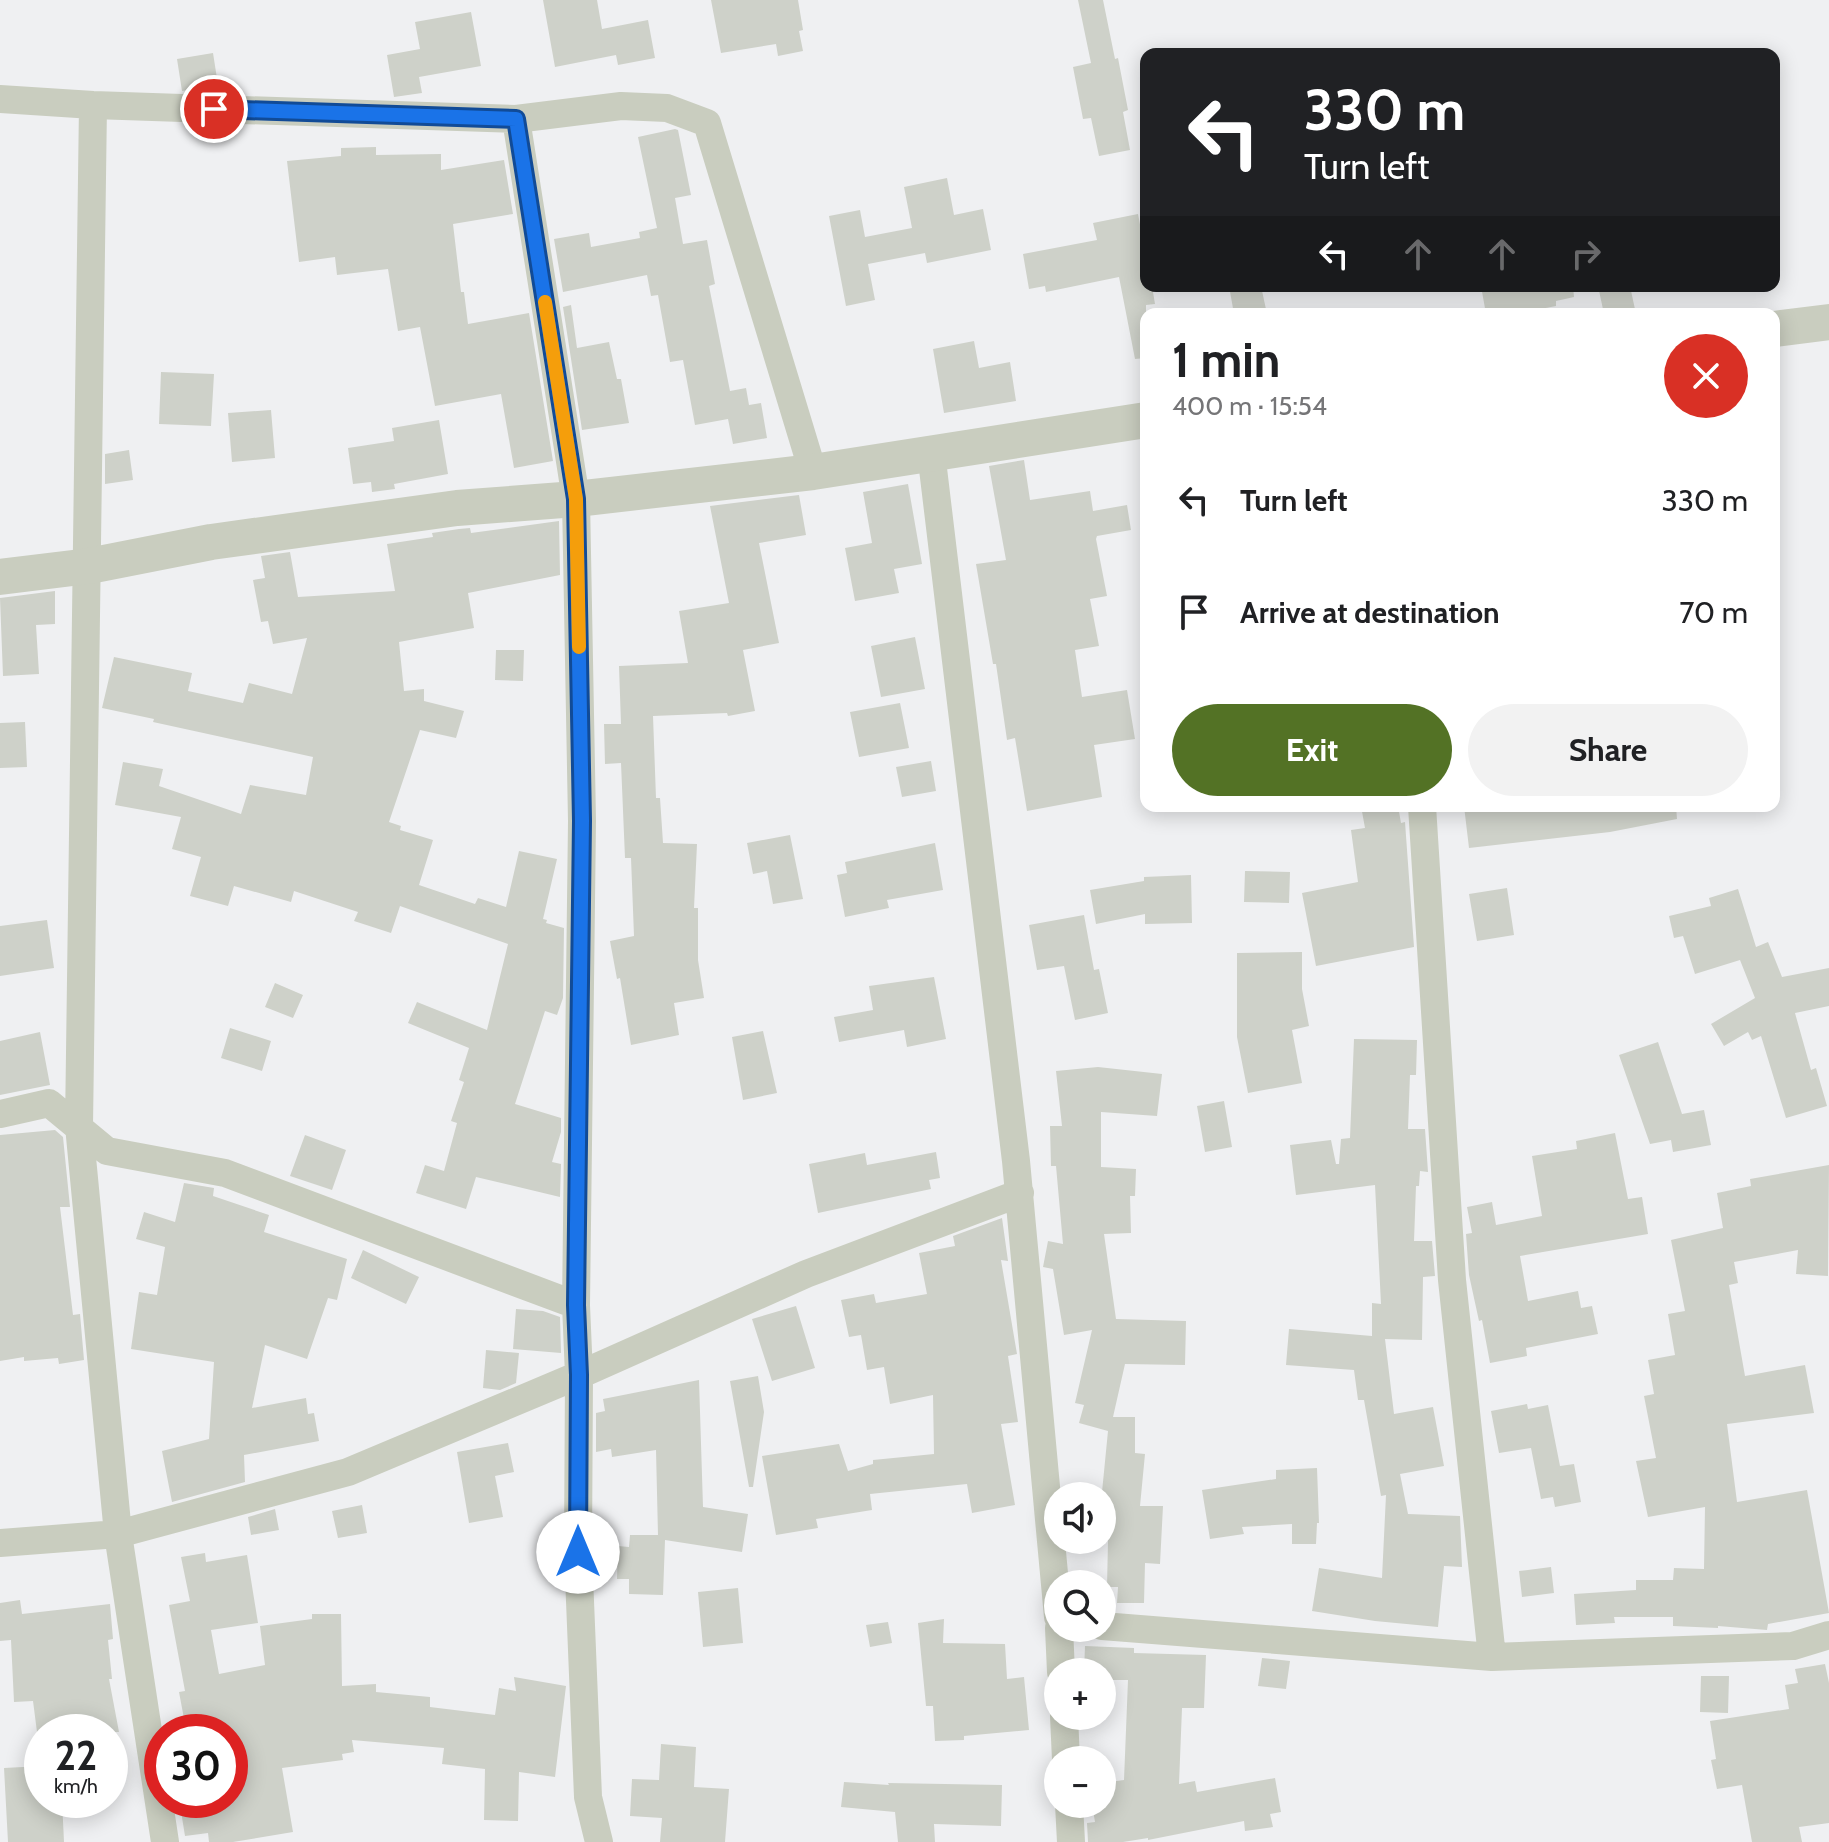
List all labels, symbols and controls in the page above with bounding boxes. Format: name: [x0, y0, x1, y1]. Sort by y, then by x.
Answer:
pin: [180, 75, 248, 143]
text: 330 m: [1304, 76, 1465, 144]
icon: left: [1172, 80, 1276, 184]
icon: arrive: [192, 87, 236, 131]
text: Turn left: [1304, 144, 1429, 188]
icon: left: [1312, 232, 1356, 276]
icon: ahead: [1396, 232, 1440, 276]
icon: ahead: [1480, 232, 1524, 276]
icon: right: [1564, 232, 1608, 276]
text: 1 min: [1172, 331, 1280, 389]
button: close: [1664, 334, 1748, 418]
text: 400 m · 15:54: [1172, 390, 1327, 422]
icon: left: [1172, 478, 1216, 522]
text: Turn left: [1240, 482, 1348, 519]
text: 330 m: [1662, 482, 1748, 519]
icon: arrive: [1172, 590, 1216, 634]
text: Arrive at destination: [1240, 594, 1500, 631]
text: 70 m: [1679, 594, 1748, 631]
button: Exit: [1172, 704, 1452, 796]
button: Share: [1468, 704, 1748, 796]
map controls: [1044, 1482, 1116, 1818]
button: sound: [1044, 1482, 1116, 1554]
position arrow: [536, 1510, 620, 1594]
button: search: [1044, 1570, 1116, 1642]
button: +: [1044, 1658, 1116, 1730]
speed limit sign: 30: [144, 1714, 248, 1818]
text: 22: [55, 1731, 97, 1780]
button: −: [1044, 1746, 1116, 1818]
text: km/h: [54, 1774, 98, 1798]

